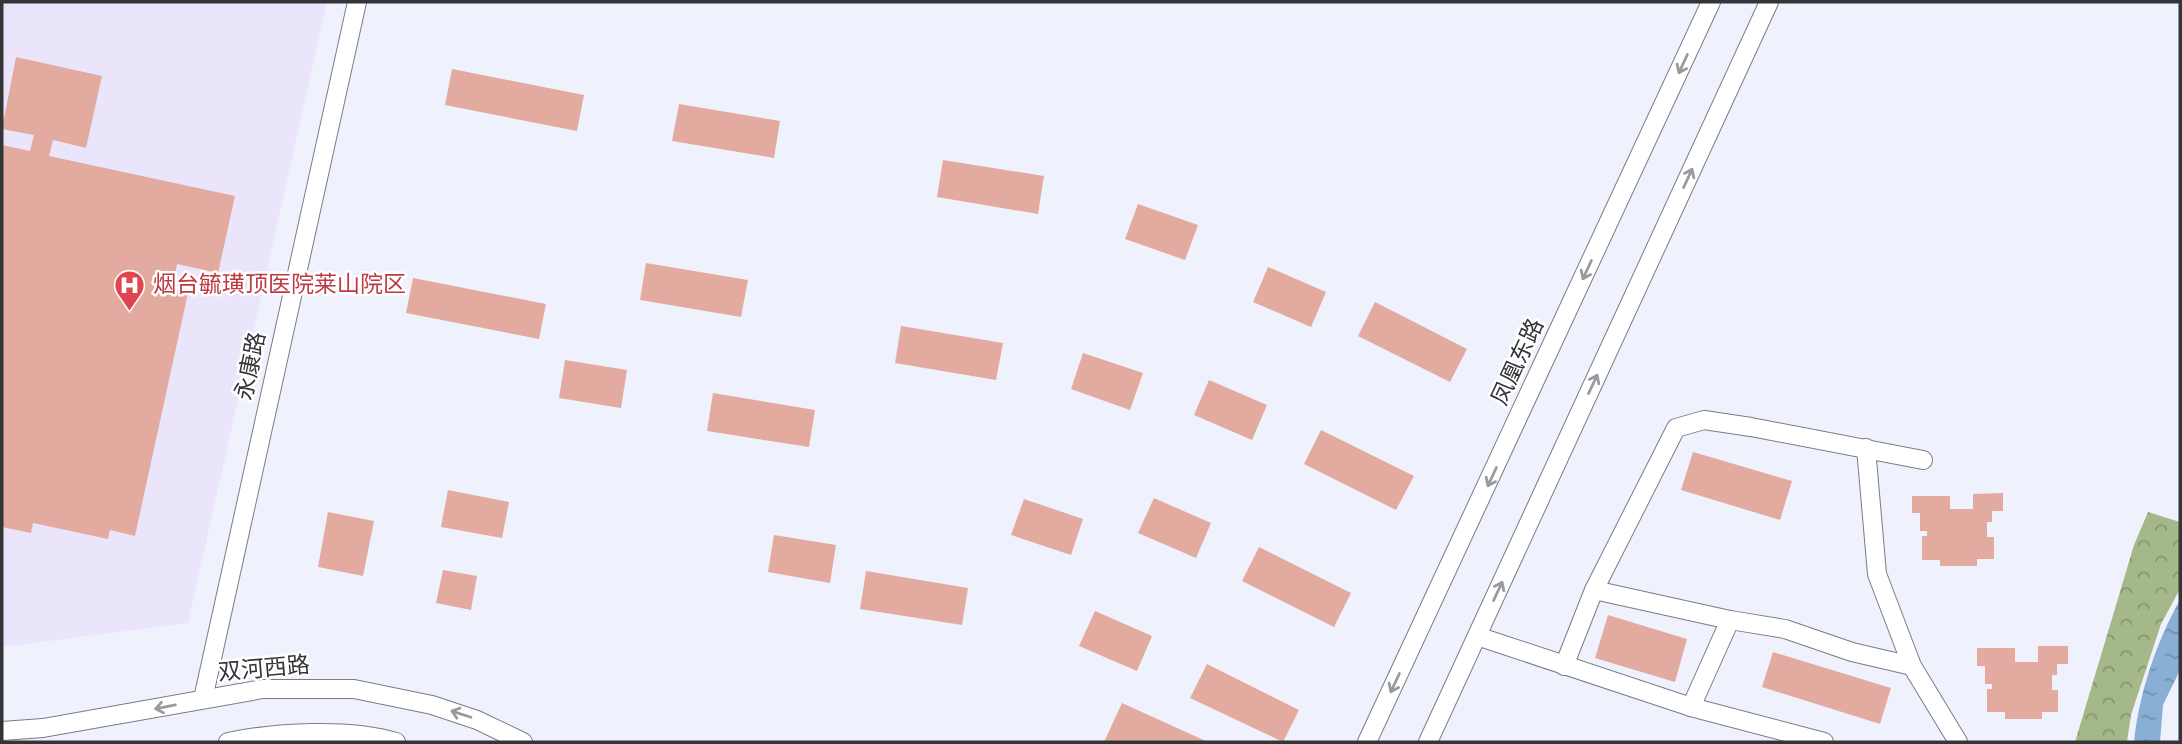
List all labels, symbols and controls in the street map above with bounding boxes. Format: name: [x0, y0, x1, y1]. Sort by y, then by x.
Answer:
one-way arrow: [1676, 53, 1689, 74]
one-way arrow: [1682, 168, 1695, 189]
one-way arrow: [1580, 259, 1593, 280]
hospital icon: 烟台毓璜顶医院莱山院区: [113, 268, 147, 312]
place label: 烟台毓璜顶医院莱山院区: [153, 271, 406, 299]
street label: 凤凰东路: [1486, 314, 1550, 410]
street label: 永康路: [230, 329, 272, 403]
one-way arrow: [1587, 374, 1600, 396]
one-way arrow: [1484, 466, 1497, 487]
one-way arrow: [1492, 581, 1505, 602]
street label: 双河西路: [217, 651, 311, 687]
one-way arrow: [1388, 672, 1402, 693]
one-way arrow: [154, 700, 177, 714]
one-way arrow: [450, 707, 472, 720]

